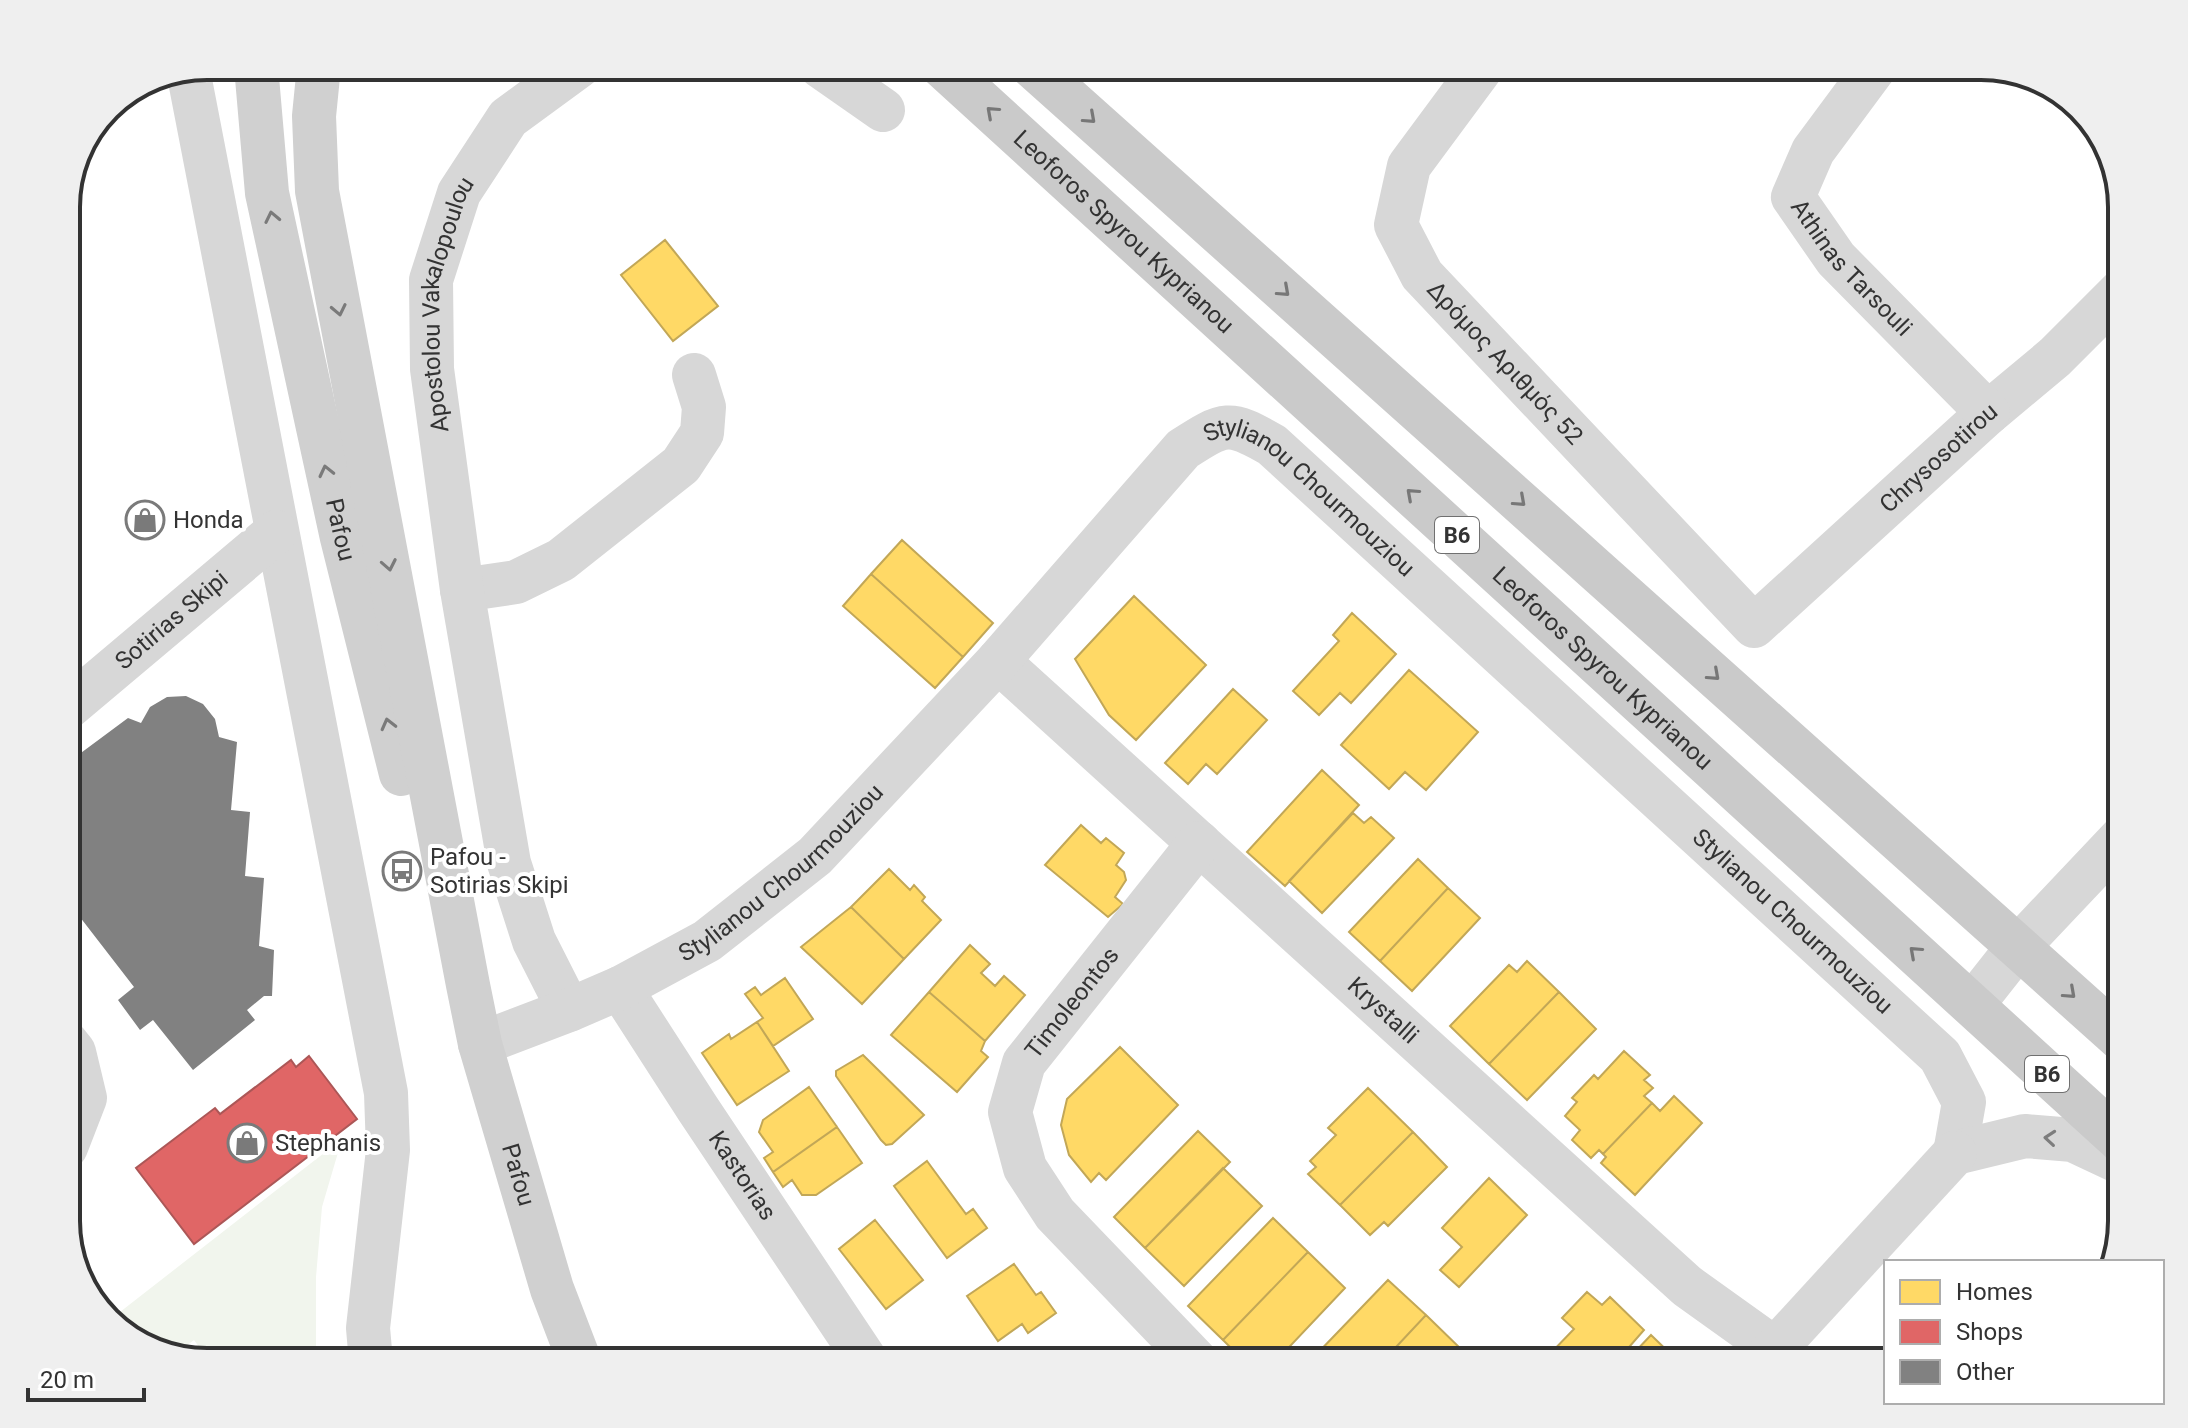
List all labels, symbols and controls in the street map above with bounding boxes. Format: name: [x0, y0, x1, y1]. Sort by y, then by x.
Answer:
one-way arrow: [987, 107, 1002, 122]
one-way arrow: [1081, 108, 1096, 123]
street label: Leoforos Spyrou Kyprianou: [1008, 124, 1240, 339]
street label: Apostolou Vakalopoulou: [417, 171, 480, 434]
street label: Athinas Tarsouli: [1785, 194, 1918, 342]
one-way arrow: [264, 211, 281, 224]
street label: Δρόμος Αριθμός 52: [1421, 275, 1589, 450]
one-way arrow: [1275, 281, 1290, 296]
one-way arrow: [330, 302, 347, 316]
street label: Chrysosotirou: [1874, 397, 2003, 519]
street label: Stylianou Chourmouziou: [1199, 413, 1420, 582]
one-way arrow: [319, 465, 336, 478]
one-way arrow: [1407, 490, 1422, 504]
one-way arrow: [1511, 492, 1526, 506]
street label: Pafou: [320, 496, 361, 564]
shop icon: Honda: [124, 499, 166, 541]
place label: Honda: [173, 506, 244, 534]
road number: B6: [1435, 517, 1479, 553]
one-way arrow: [380, 558, 397, 572]
street label: Leoforos Spyrou Kyprianou: [1487, 561, 1718, 776]
street label: Sotirias Skipi: [109, 565, 234, 675]
one-way arrow: [1705, 665, 1720, 679]
one-way arrow: [380, 717, 397, 731]
street label: Stylianou Chourmouziou: [674, 778, 889, 968]
street label: Stylianou Chourmouziou: [1687, 823, 1898, 1020]
place label: Pafou - Sotirias Skipi: [430, 843, 569, 899]
bus stop icon: Pafou - Sotirias Skipi: [381, 850, 423, 892]
street label: Timoleontos: [1019, 942, 1125, 1064]
one-way arrow: [1910, 947, 1925, 962]
street label: Krystalli: [1342, 971, 1424, 1050]
one-way arrow: [2061, 984, 2076, 998]
road number: B6: [2025, 1056, 2069, 1092]
shop icon: Stephanis: [226, 1122, 268, 1164]
street label: Kastorias: [703, 1126, 782, 1225]
place label: Stephanis: [275, 1129, 381, 1157]
one-way arrow: [2043, 1130, 2056, 1147]
street label: Pafou: [496, 1140, 541, 1209]
legend: [1884, 1260, 2164, 1404]
text: Homes: [1956, 1278, 2033, 1306]
text: Shops: [1956, 1318, 2023, 1346]
scale bar: [28, 1352, 144, 1402]
text: Other: [1956, 1358, 2014, 1386]
text: 20 m: [40, 1366, 94, 1394]

